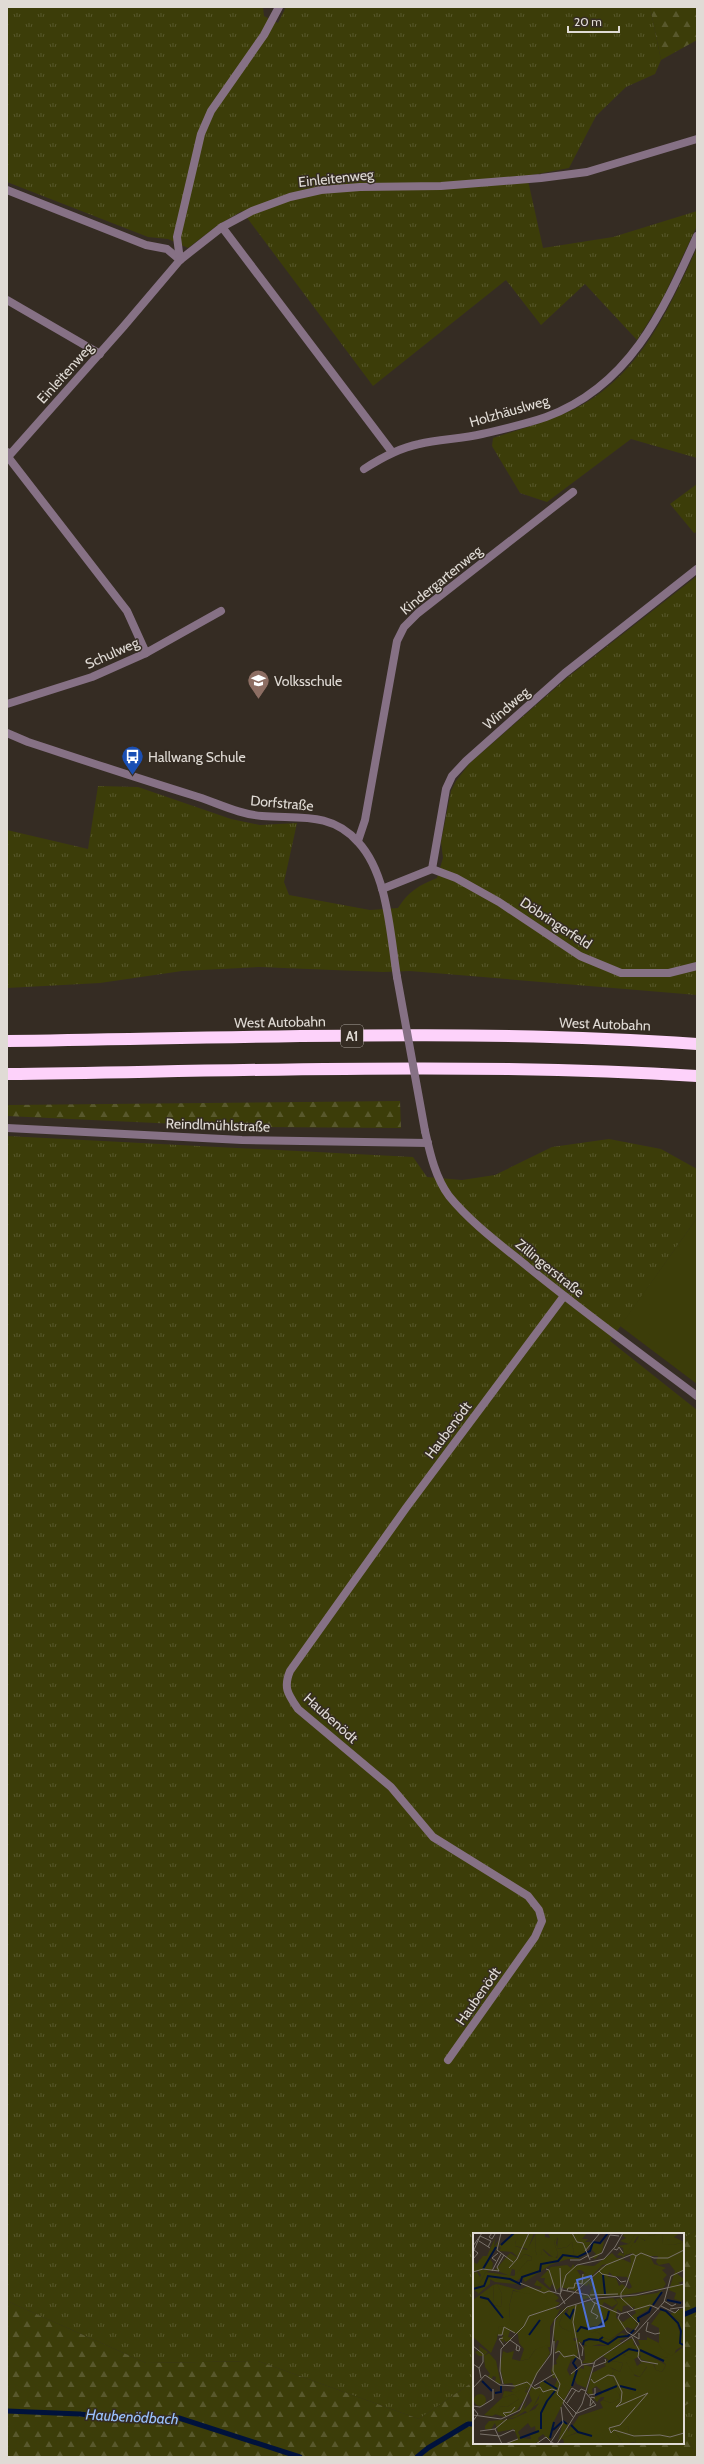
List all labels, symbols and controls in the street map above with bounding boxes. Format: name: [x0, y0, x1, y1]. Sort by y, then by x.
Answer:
scale bar: [568, 8, 619, 34]
text: 20 m: [574, 14, 602, 29]
street label: Einleitenweg: [297, 165, 376, 191]
street label: Einleitenweg: [33, 338, 98, 407]
street label: Holzhäuslweg: [467, 391, 552, 431]
street label: Kindergartenweg: [396, 541, 486, 619]
street label: Schulweg: [82, 633, 143, 673]
school or university icon: Volksschule: [245, 668, 271, 701]
place label: Volksschule: [274, 672, 342, 690]
street label: Windweg: [479, 682, 534, 733]
bus stop icon: Hallwang Schule: [120, 744, 146, 777]
place label: Hallwang Schule: [148, 748, 246, 766]
street label: Dorfstraße: [250, 791, 314, 815]
street label: Döbringerfeld: [517, 893, 595, 953]
street label: West Autobahn: [234, 1012, 326, 1032]
street label: West Autobahn: [559, 1013, 651, 1035]
road number: A1: [341, 1025, 363, 1047]
street label: Reindlmühlstraße: [165, 1114, 271, 1136]
street label: Zillingerstraße: [512, 1235, 588, 1301]
street label: Haubenödt: [421, 1398, 475, 1462]
street label: Haubenödt: [300, 1689, 362, 1747]
street label: Haubenödt: [451, 1963, 505, 2029]
inset map: [473, 2233, 684, 2444]
water label: Haubenödbach: [85, 2406, 179, 2428]

